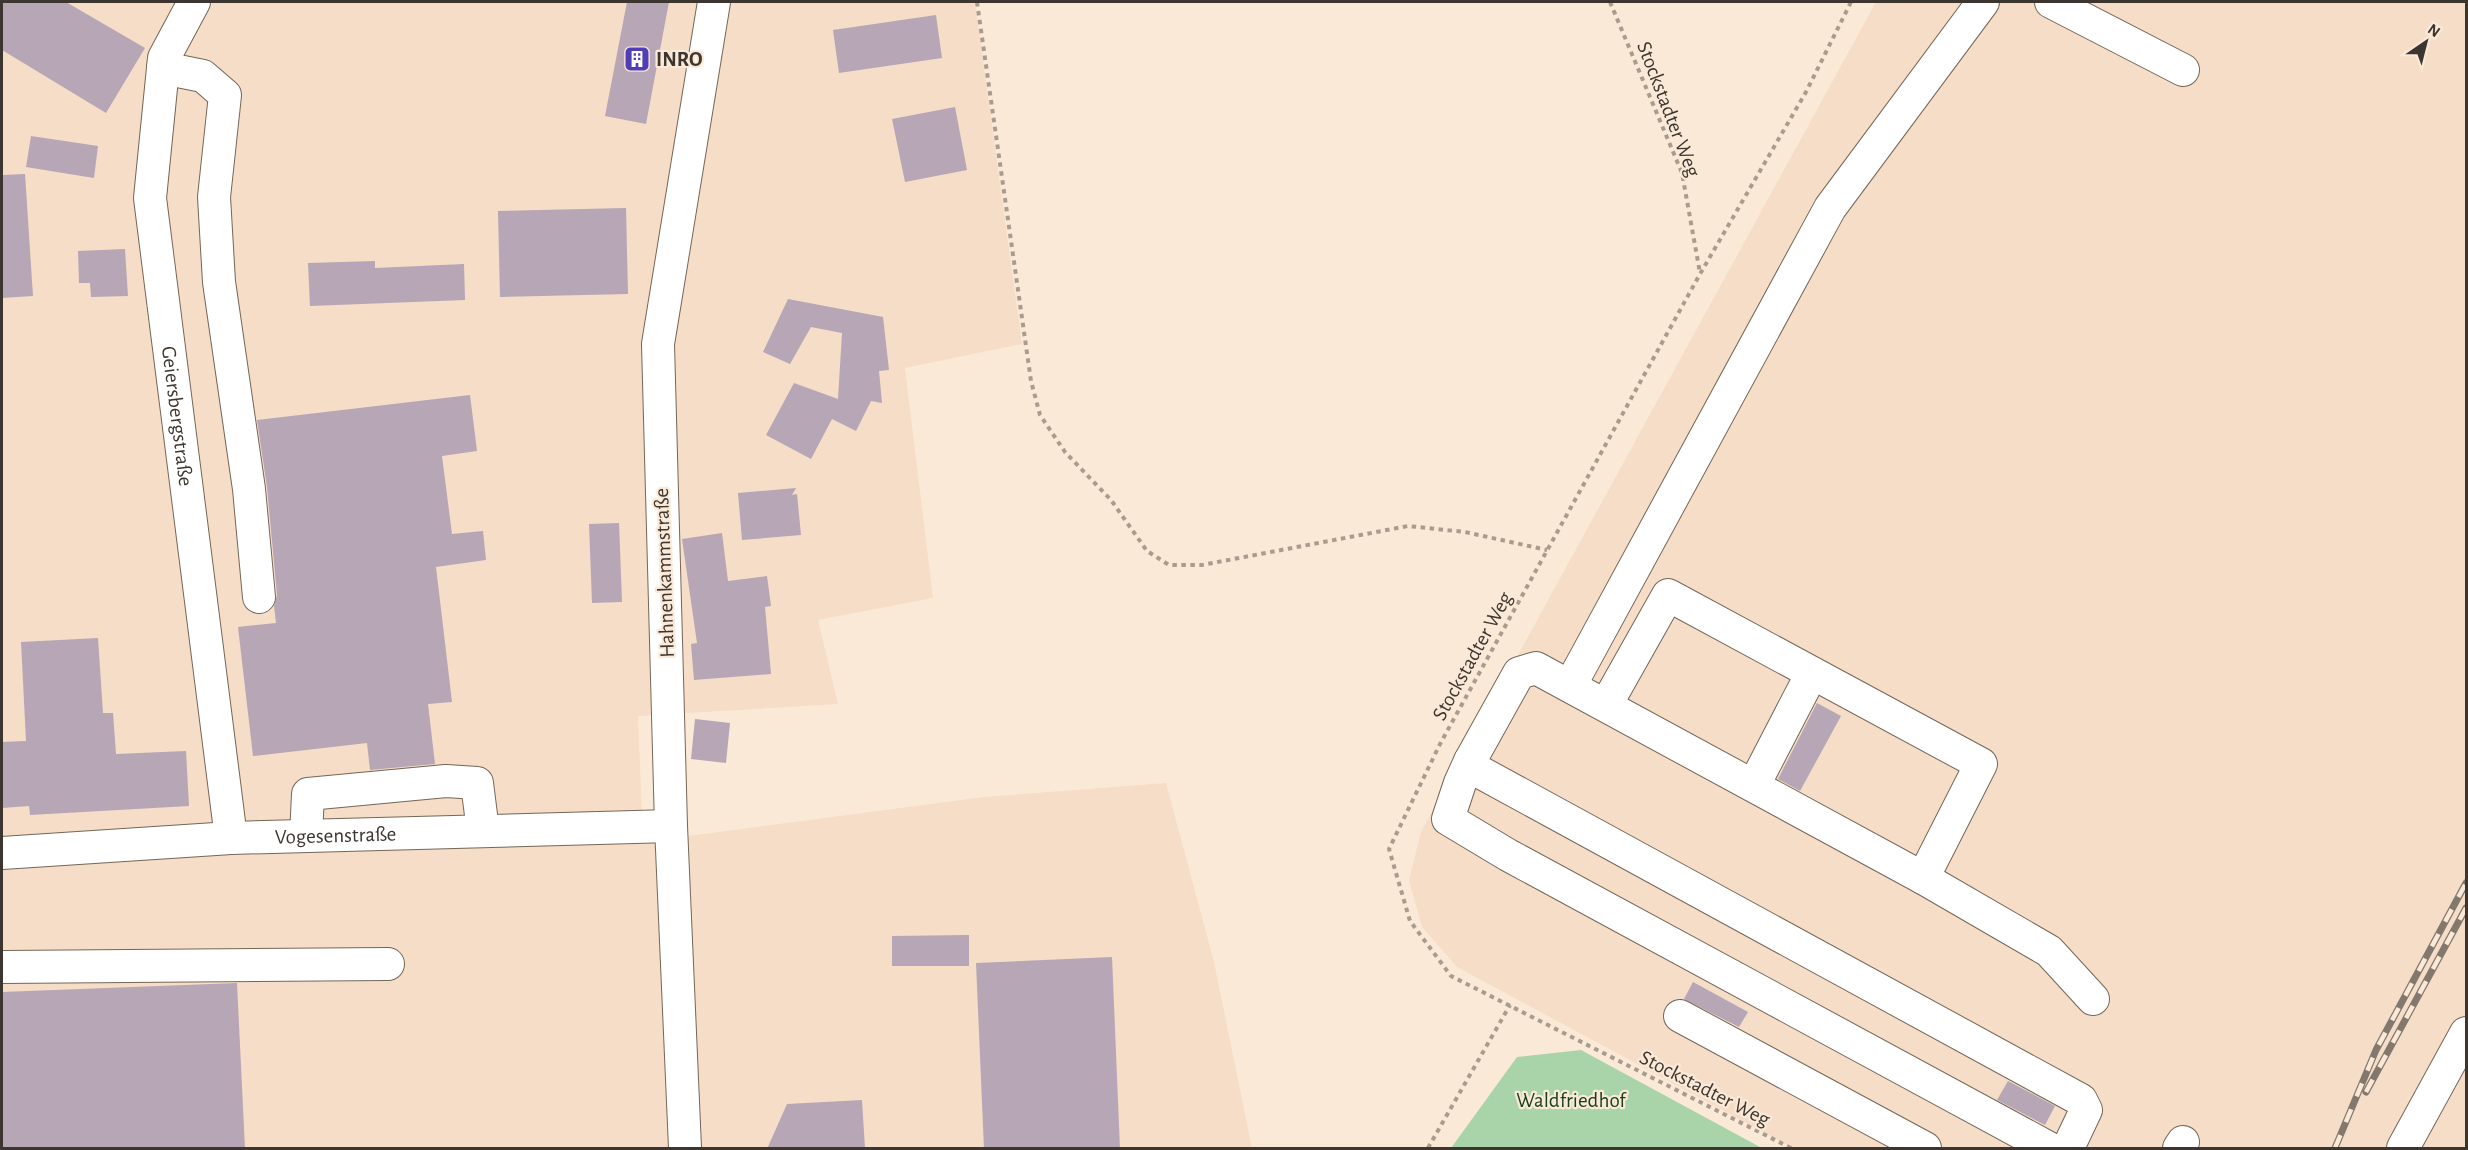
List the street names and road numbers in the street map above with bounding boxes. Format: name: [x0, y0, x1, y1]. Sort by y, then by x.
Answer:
street label: Stockstadter Weg: [1633, 39, 1704, 180]
street label: Geiersbergstraße: [158, 345, 196, 487]
street label: Hahnenkammstraße: [651, 488, 678, 658]
street label: Stockstadter Weg: [1429, 588, 1517, 724]
street label: Vogesenstraße: [274, 823, 397, 848]
street label: Stockstadter Weg: [1636, 1047, 1774, 1131]

